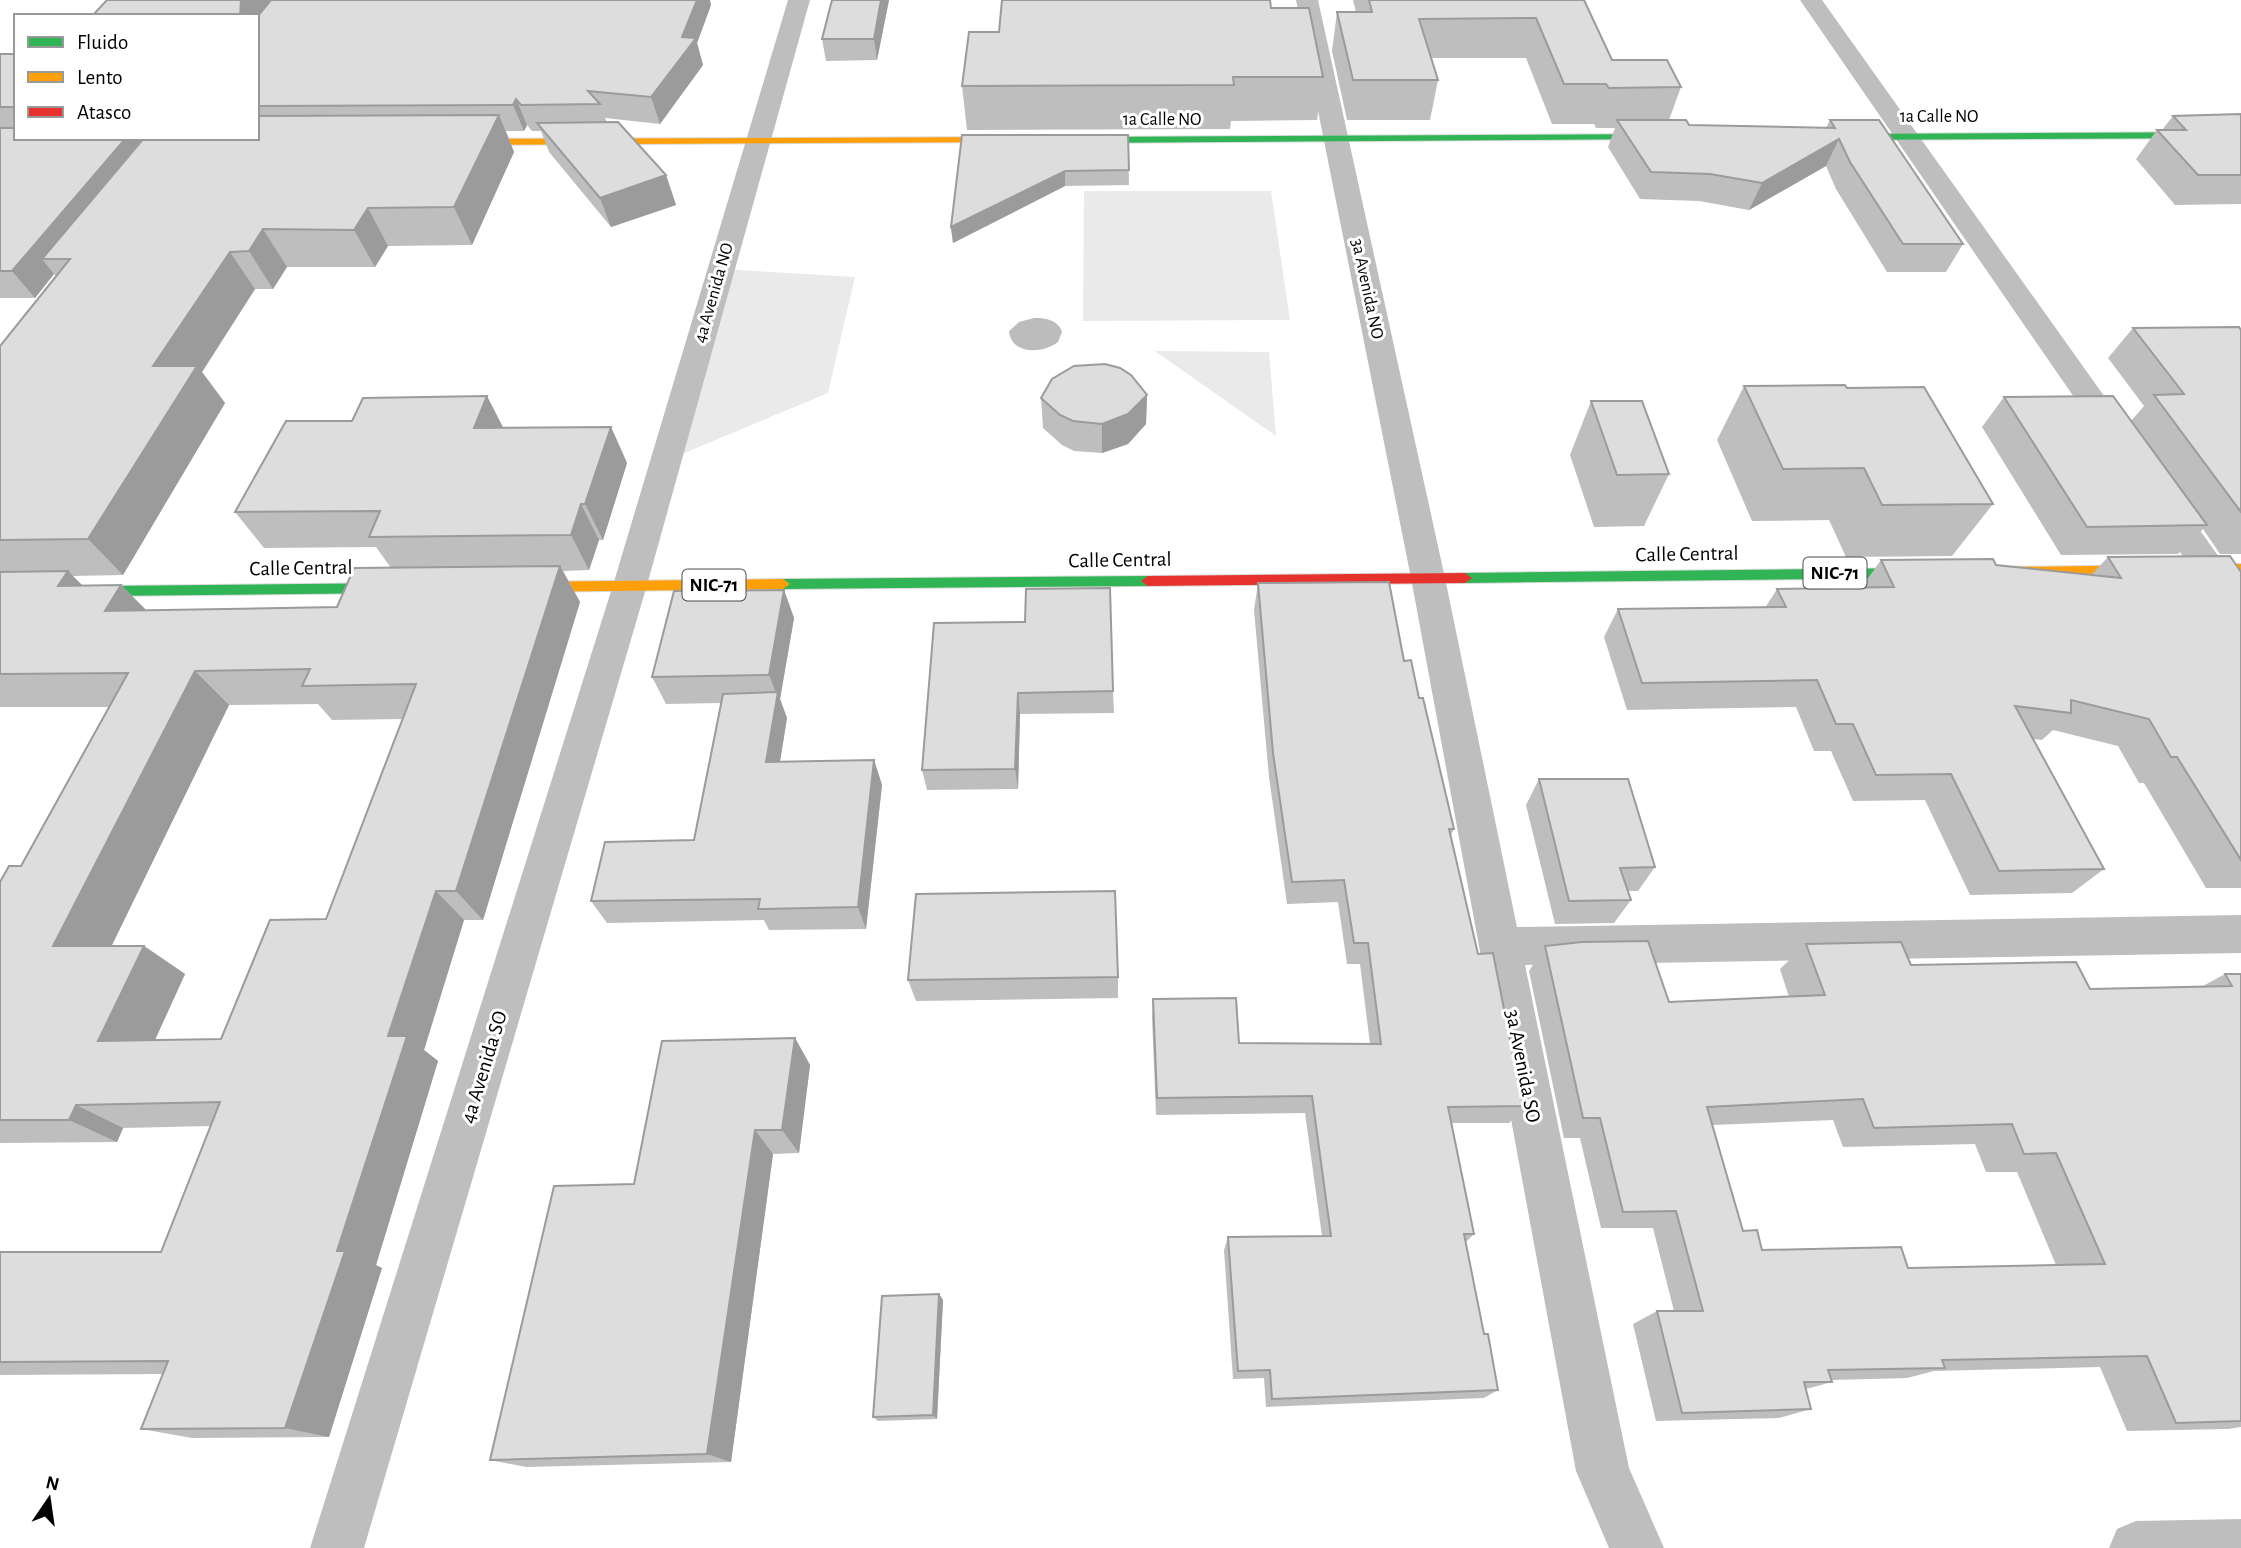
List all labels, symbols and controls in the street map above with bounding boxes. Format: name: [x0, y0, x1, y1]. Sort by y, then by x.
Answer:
legend: [14, 14, 259, 140]
text: Fluido: [77, 32, 128, 53]
text: Lento: [77, 67, 123, 88]
text: Atasco: [77, 102, 131, 123]
street label: 1a Calle NO: [1900, 108, 1978, 126]
street label: 1a Calle NO: [1123, 111, 1201, 129]
street label: 3a Avenida NO: [1348, 237, 1386, 341]
street label: 4a Avenida NO: [691, 241, 737, 345]
street label: Calle Central: [1635, 543, 1739, 565]
street label: Calle Central: [1068, 549, 1172, 571]
street label: Calle Central: [249, 557, 353, 579]
road number: NIC-71: [1804, 558, 1867, 588]
road number: NIC-71: [682, 570, 746, 600]
street label: 4a Avenida SO: [457, 1008, 511, 1126]
street label: 3a Avenida SO: [1502, 1008, 1544, 1124]
north arrow: [14, 1464, 84, 1534]
text: N: [44, 1473, 61, 1495]

